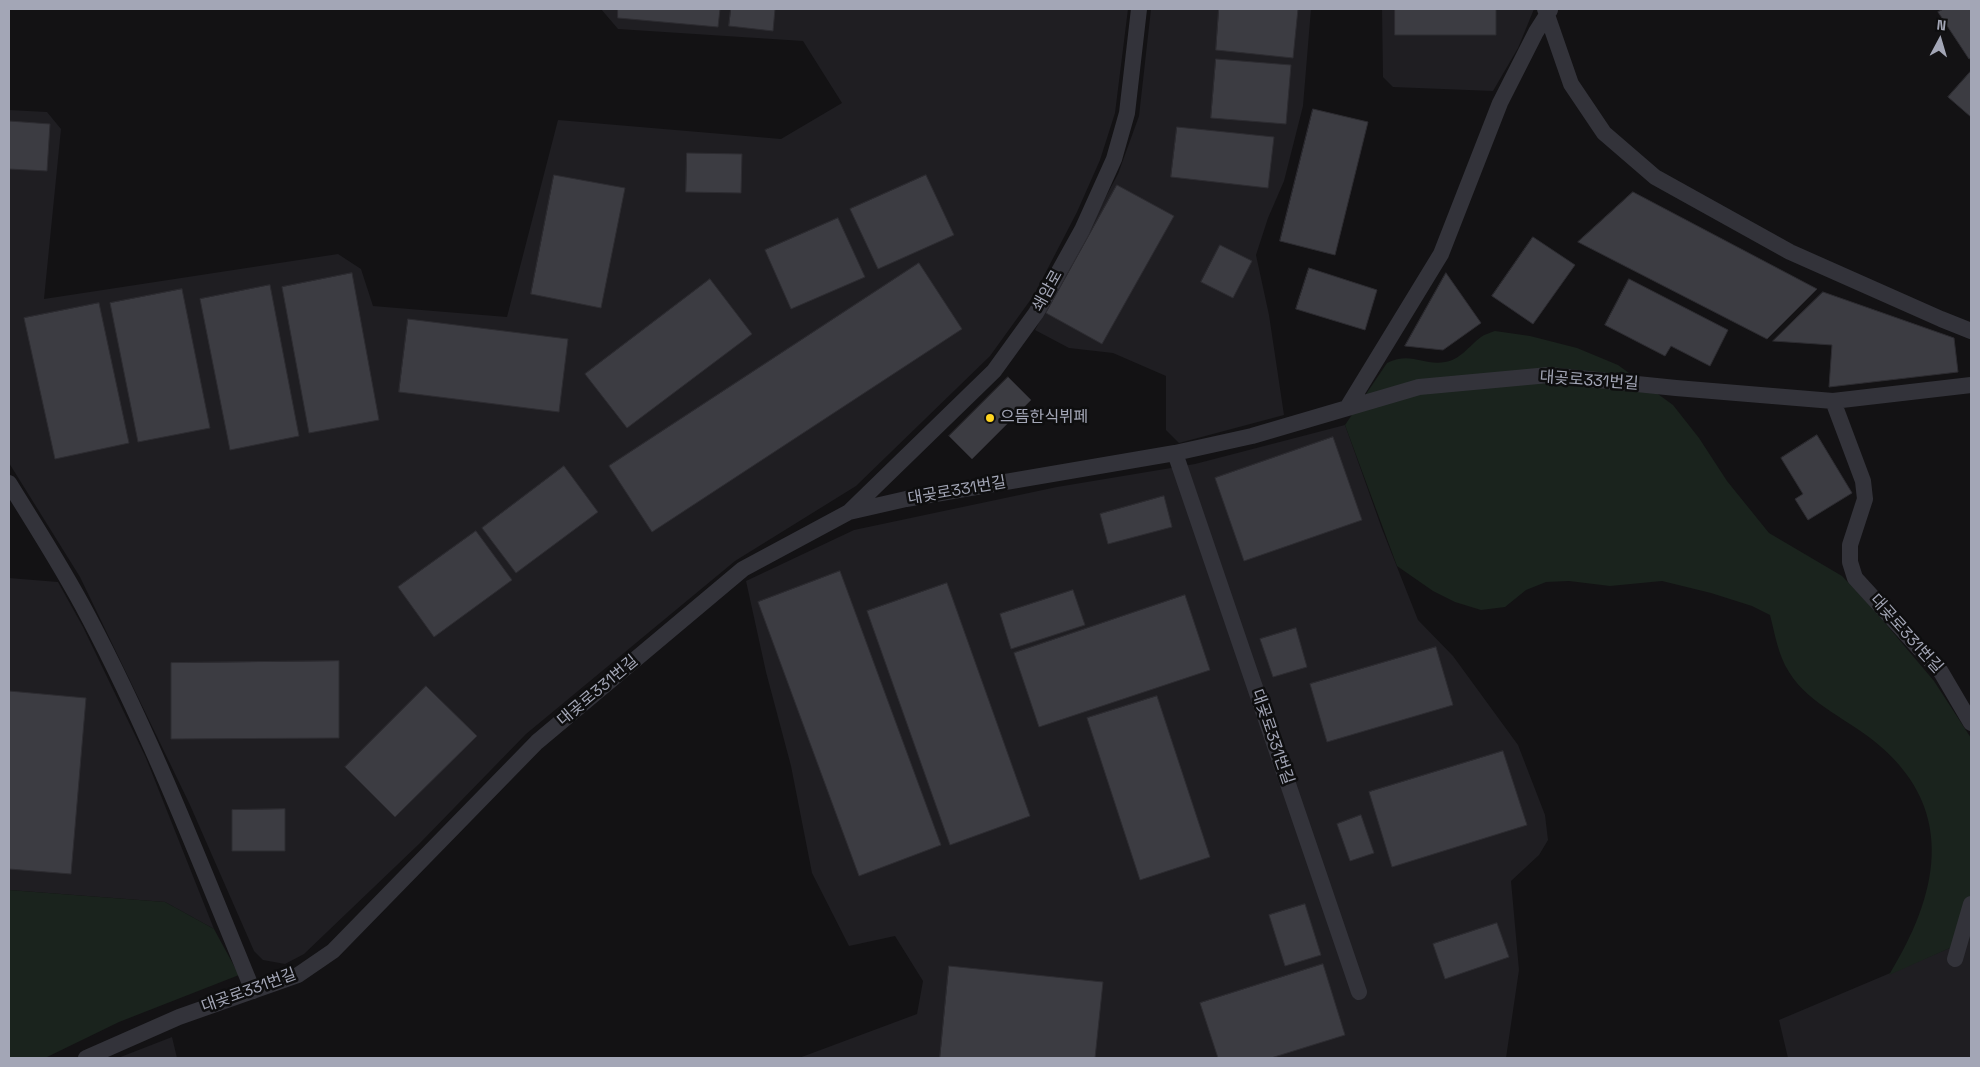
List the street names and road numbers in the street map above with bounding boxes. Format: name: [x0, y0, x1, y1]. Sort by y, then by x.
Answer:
street label: 쇄암로: [1029, 267, 1067, 315]
street label: 대곶로331번길: [1539, 368, 1639, 394]
street label: 대곶로331번길: [906, 473, 1008, 509]
street label: 대곶로331번길: [1866, 591, 1946, 677]
street label: 대곶로331번길: [554, 652, 642, 730]
street label: 대곶로331번길: [1247, 687, 1297, 787]
street label: 대곶로331번길: [199, 965, 299, 1017]

